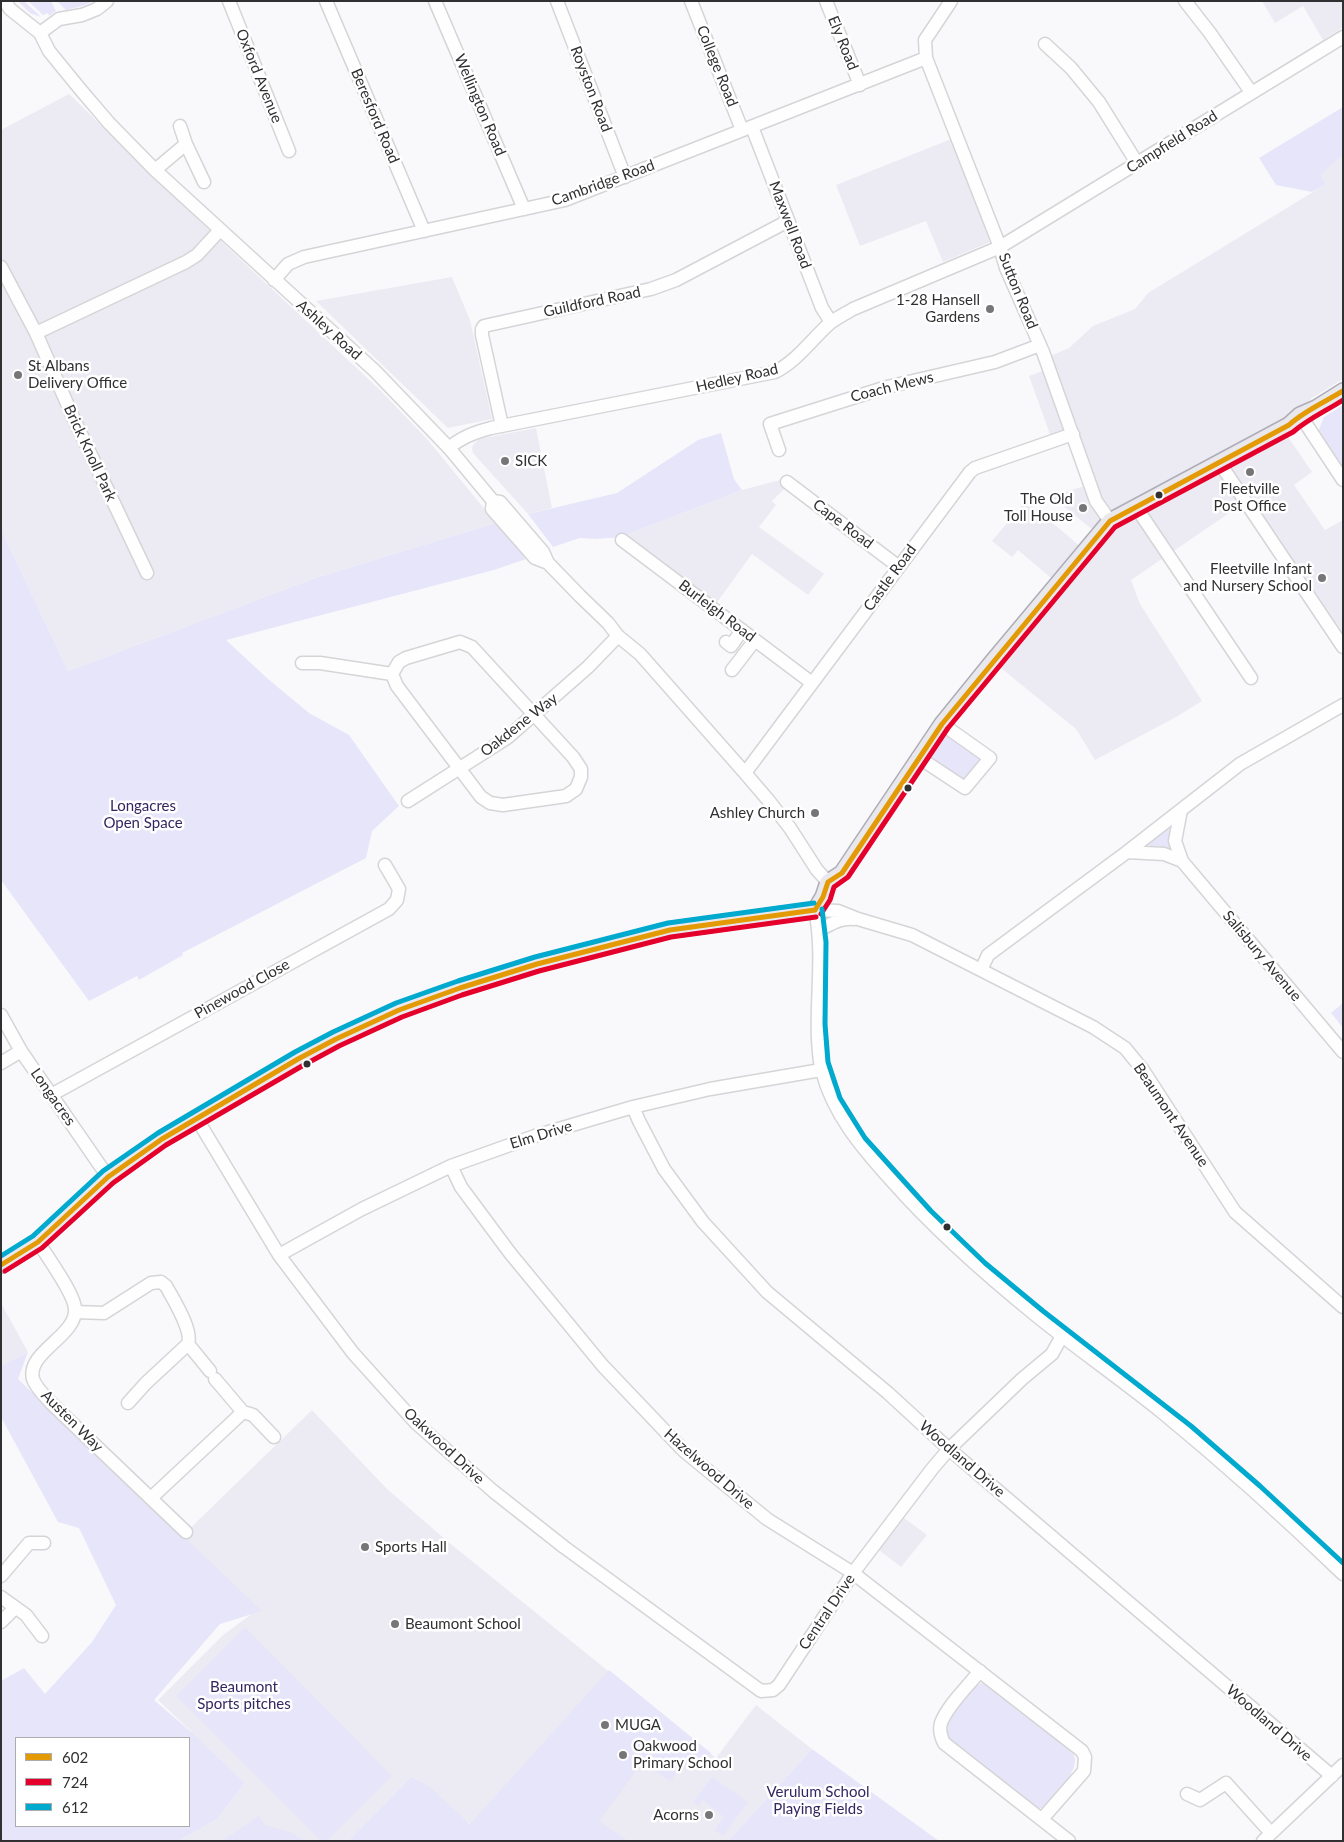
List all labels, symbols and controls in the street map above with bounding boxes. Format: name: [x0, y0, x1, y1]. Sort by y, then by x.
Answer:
street label: Ely Road: [824, 13, 862, 73]
street label: College Road: [693, 23, 741, 109]
street label: Oxford Avenue: [232, 26, 286, 126]
street label: Royston Road: [566, 43, 616, 135]
street label: Wellington Road: [450, 51, 510, 159]
street label: Beresford Road: [347, 66, 403, 166]
street label: Campfield Road: [1123, 107, 1221, 177]
street label: Cambridge Road: [549, 156, 657, 210]
street label: Maxwell Road: [765, 179, 815, 271]
street label: Sutton Road: [995, 250, 1041, 332]
street label: Guildford Road: [542, 283, 642, 321]
place label: 1-28 Hansell Gardens: [896, 291, 980, 326]
street label: Ashley Road: [293, 296, 365, 364]
marker: 1-28 Hansell Gardens: [984, 303, 996, 315]
place label: St Albans Delivery Office: [28, 357, 127, 392]
street label: Hedley Road: [694, 360, 780, 396]
street label: Coach Mews: [849, 368, 935, 406]
marker: St Albans Delivery Office: [12, 369, 24, 381]
street label: Brick Knoll Park: [60, 402, 120, 504]
place label: SICK: [515, 452, 547, 470]
marker: SICK: [499, 455, 511, 467]
marker: Fleetville Post Office: [1244, 466, 1256, 478]
place label: Fleetville Post Office: [1213, 480, 1287, 515]
place label: The Old Toll House: [1004, 490, 1073, 525]
unlabelled marker: [1154, 490, 1164, 500]
street label: Cape Road: [809, 495, 877, 553]
marker: The Old Toll House: [1077, 502, 1089, 514]
street label: Castle Road: [860, 541, 920, 615]
place label: Fleetville Infant and Nursery School: [1183, 560, 1312, 595]
marker: Fleetville Infant and Nursery School: [1316, 572, 1328, 584]
street label: Burleigh Road: [675, 576, 759, 646]
street label: Oakdene Way: [477, 689, 561, 761]
unlabelled marker: [903, 783, 913, 793]
park label: Longacres Open Space: [103, 797, 183, 832]
place label: Ashley Church: [710, 804, 805, 822]
marker: Ashley Church: [809, 807, 821, 819]
street label: Salisbury Avenue: [1219, 907, 1305, 1005]
street label: Pinewood Close: [191, 955, 293, 1023]
unlabelled marker: [302, 1059, 312, 1069]
street label: Beaumont Avenue: [1130, 1060, 1212, 1170]
street label: Longacres: [27, 1065, 79, 1129]
street label: Elm Drive: [508, 1117, 574, 1153]
unlabelled marker: [942, 1222, 952, 1232]
street label: Austen Way: [37, 1386, 107, 1456]
street label: Oakwood Drive: [400, 1404, 488, 1488]
street label: Woodland Drive: [916, 1417, 1008, 1501]
street label: Hazelwood Drive: [660, 1425, 758, 1513]
place label: Sports Hall: [375, 1538, 447, 1556]
marker: Sports Hall: [359, 1541, 371, 1553]
street label: Central Drive: [795, 1571, 859, 1653]
place label: Beaumont School: [405, 1615, 521, 1633]
marker: Beaumont School: [389, 1618, 401, 1630]
park label: Beaumont Sports pitches: [197, 1678, 291, 1713]
street label: Woodland Drive: [1223, 1681, 1315, 1765]
place label: MUGA: [615, 1716, 661, 1734]
marker: MUGA: [599, 1719, 611, 1731]
legend: [15, 1737, 190, 1827]
place label: Oakwood Primary School: [633, 1737, 732, 1772]
text: 602: [62, 1748, 88, 1766]
marker: Oakwood Primary School: [617, 1749, 629, 1761]
text: 724: [62, 1773, 88, 1791]
park label: Verulum School Playing Fields: [766, 1783, 870, 1818]
text: 612: [62, 1798, 88, 1816]
place label: Acorns: [653, 1806, 699, 1824]
marker: Acorns: [703, 1809, 715, 1821]

